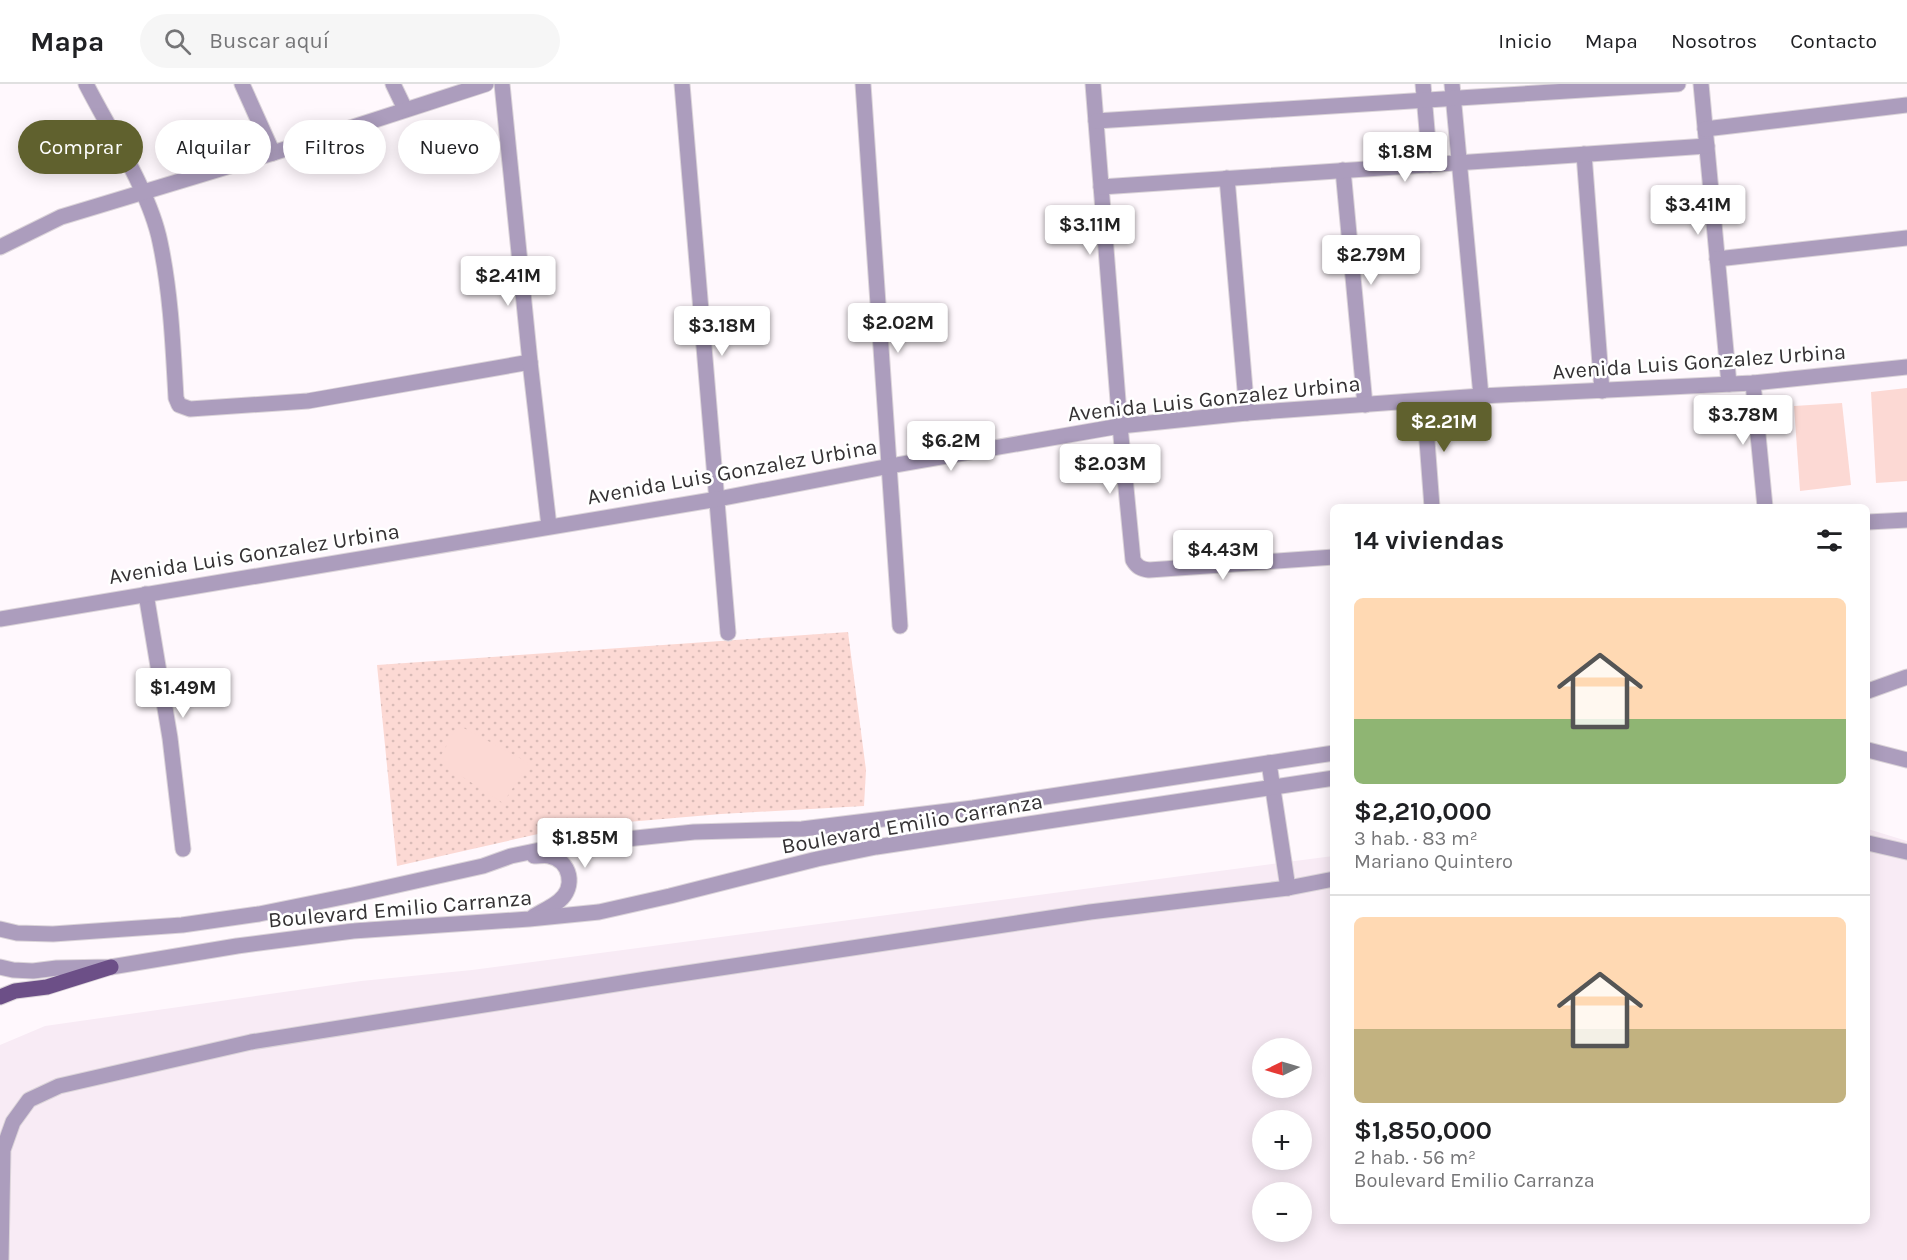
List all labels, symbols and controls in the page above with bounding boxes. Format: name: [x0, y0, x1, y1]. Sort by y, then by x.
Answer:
search box: [140, 14, 560, 68]
text: Mapa: [30, 25, 104, 58]
icon: search: [161, 25, 194, 58]
text: Buscar aquí: [209, 28, 329, 54]
text: Inicio: [1498, 29, 1552, 53]
text: Mapa: [1585, 29, 1638, 53]
text: Nosotros: [1671, 29, 1757, 53]
text: Contacto: [1790, 29, 1877, 53]
chip: Comprar: [18, 120, 143, 174]
chip: Alquilar: [155, 120, 271, 174]
chip: Filtros: [283, 120, 386, 174]
chip: Nuevo: [398, 120, 500, 174]
pin: $1.8M: [1363, 132, 1447, 183]
text: $1.8M: [1377, 140, 1433, 163]
pin: $3.41M: [1649, 185, 1747, 236]
text: $3.41M: [1664, 193, 1732, 216]
pin: $3.11M: [1041, 205, 1139, 256]
text: $3.11M: [1059, 213, 1121, 236]
pin: $2.79M: [1322, 235, 1420, 286]
text: $2.79M: [1336, 243, 1406, 266]
pin: $2.41M: [459, 256, 557, 307]
text: $2.41M: [475, 264, 541, 287]
pin: $2.02M: [849, 303, 947, 354]
pin: $3.18M: [673, 306, 771, 357]
text: $2.02M: [862, 311, 934, 334]
text: $3.18M: [688, 314, 756, 337]
street label: Avenida Luis Gonzalez Urbina: [1551, 339, 1847, 385]
street label: Avenida Luis Gonzalez Urbina: [1066, 371, 1362, 427]
pin: $3.78M: [1694, 395, 1792, 446]
pin: $2.21M: [1395, 402, 1493, 453]
text: $3.78M: [1708, 403, 1778, 426]
text: $2.21M: [1411, 410, 1477, 433]
pin: $6.2M: [909, 421, 993, 472]
text: $6.2M: [921, 429, 981, 452]
street label: Avenida Luis Gonzalez Urbina: [585, 434, 879, 510]
pin: $2.03M: [1061, 444, 1159, 495]
text: $2.03M: [1074, 452, 1146, 475]
street label: Avenida Luis Gonzalez Urbina: [107, 518, 401, 590]
icon: filters: [1813, 524, 1846, 557]
text: 14 viviendas: [1354, 525, 1504, 556]
pin: $4.43M: [1174, 530, 1272, 581]
text: $4.43M: [1187, 538, 1259, 561]
icon: home: [1546, 637, 1654, 745]
pin: $1.49M: [134, 668, 232, 719]
text: $1.49M: [150, 676, 216, 699]
street label: Boulevard Emilio Carranza: [780, 788, 1045, 860]
text: $2,210,000: [1354, 796, 1492, 827]
pin: $1.85M: [536, 818, 634, 869]
text: $1.85M: [551, 826, 619, 849]
text: 3 hab. · 83 m²: [1354, 827, 1478, 850]
text: Mariano Quintero: [1354, 850, 1513, 873]
street label: Boulevard Emilio Carranza: [267, 885, 533, 933]
icon: home: [1546, 956, 1654, 1064]
north arrow: [1252, 1038, 1312, 1098]
map controls: [1252, 1038, 1312, 1242]
button: +: [1252, 1110, 1312, 1170]
text: $1,850,000: [1354, 1115, 1492, 1146]
text: 2 hab. · 56 m²: [1354, 1146, 1476, 1169]
text: Boulevard Emilio Carranza: [1354, 1169, 1595, 1192]
button: −: [1252, 1182, 1312, 1242]

